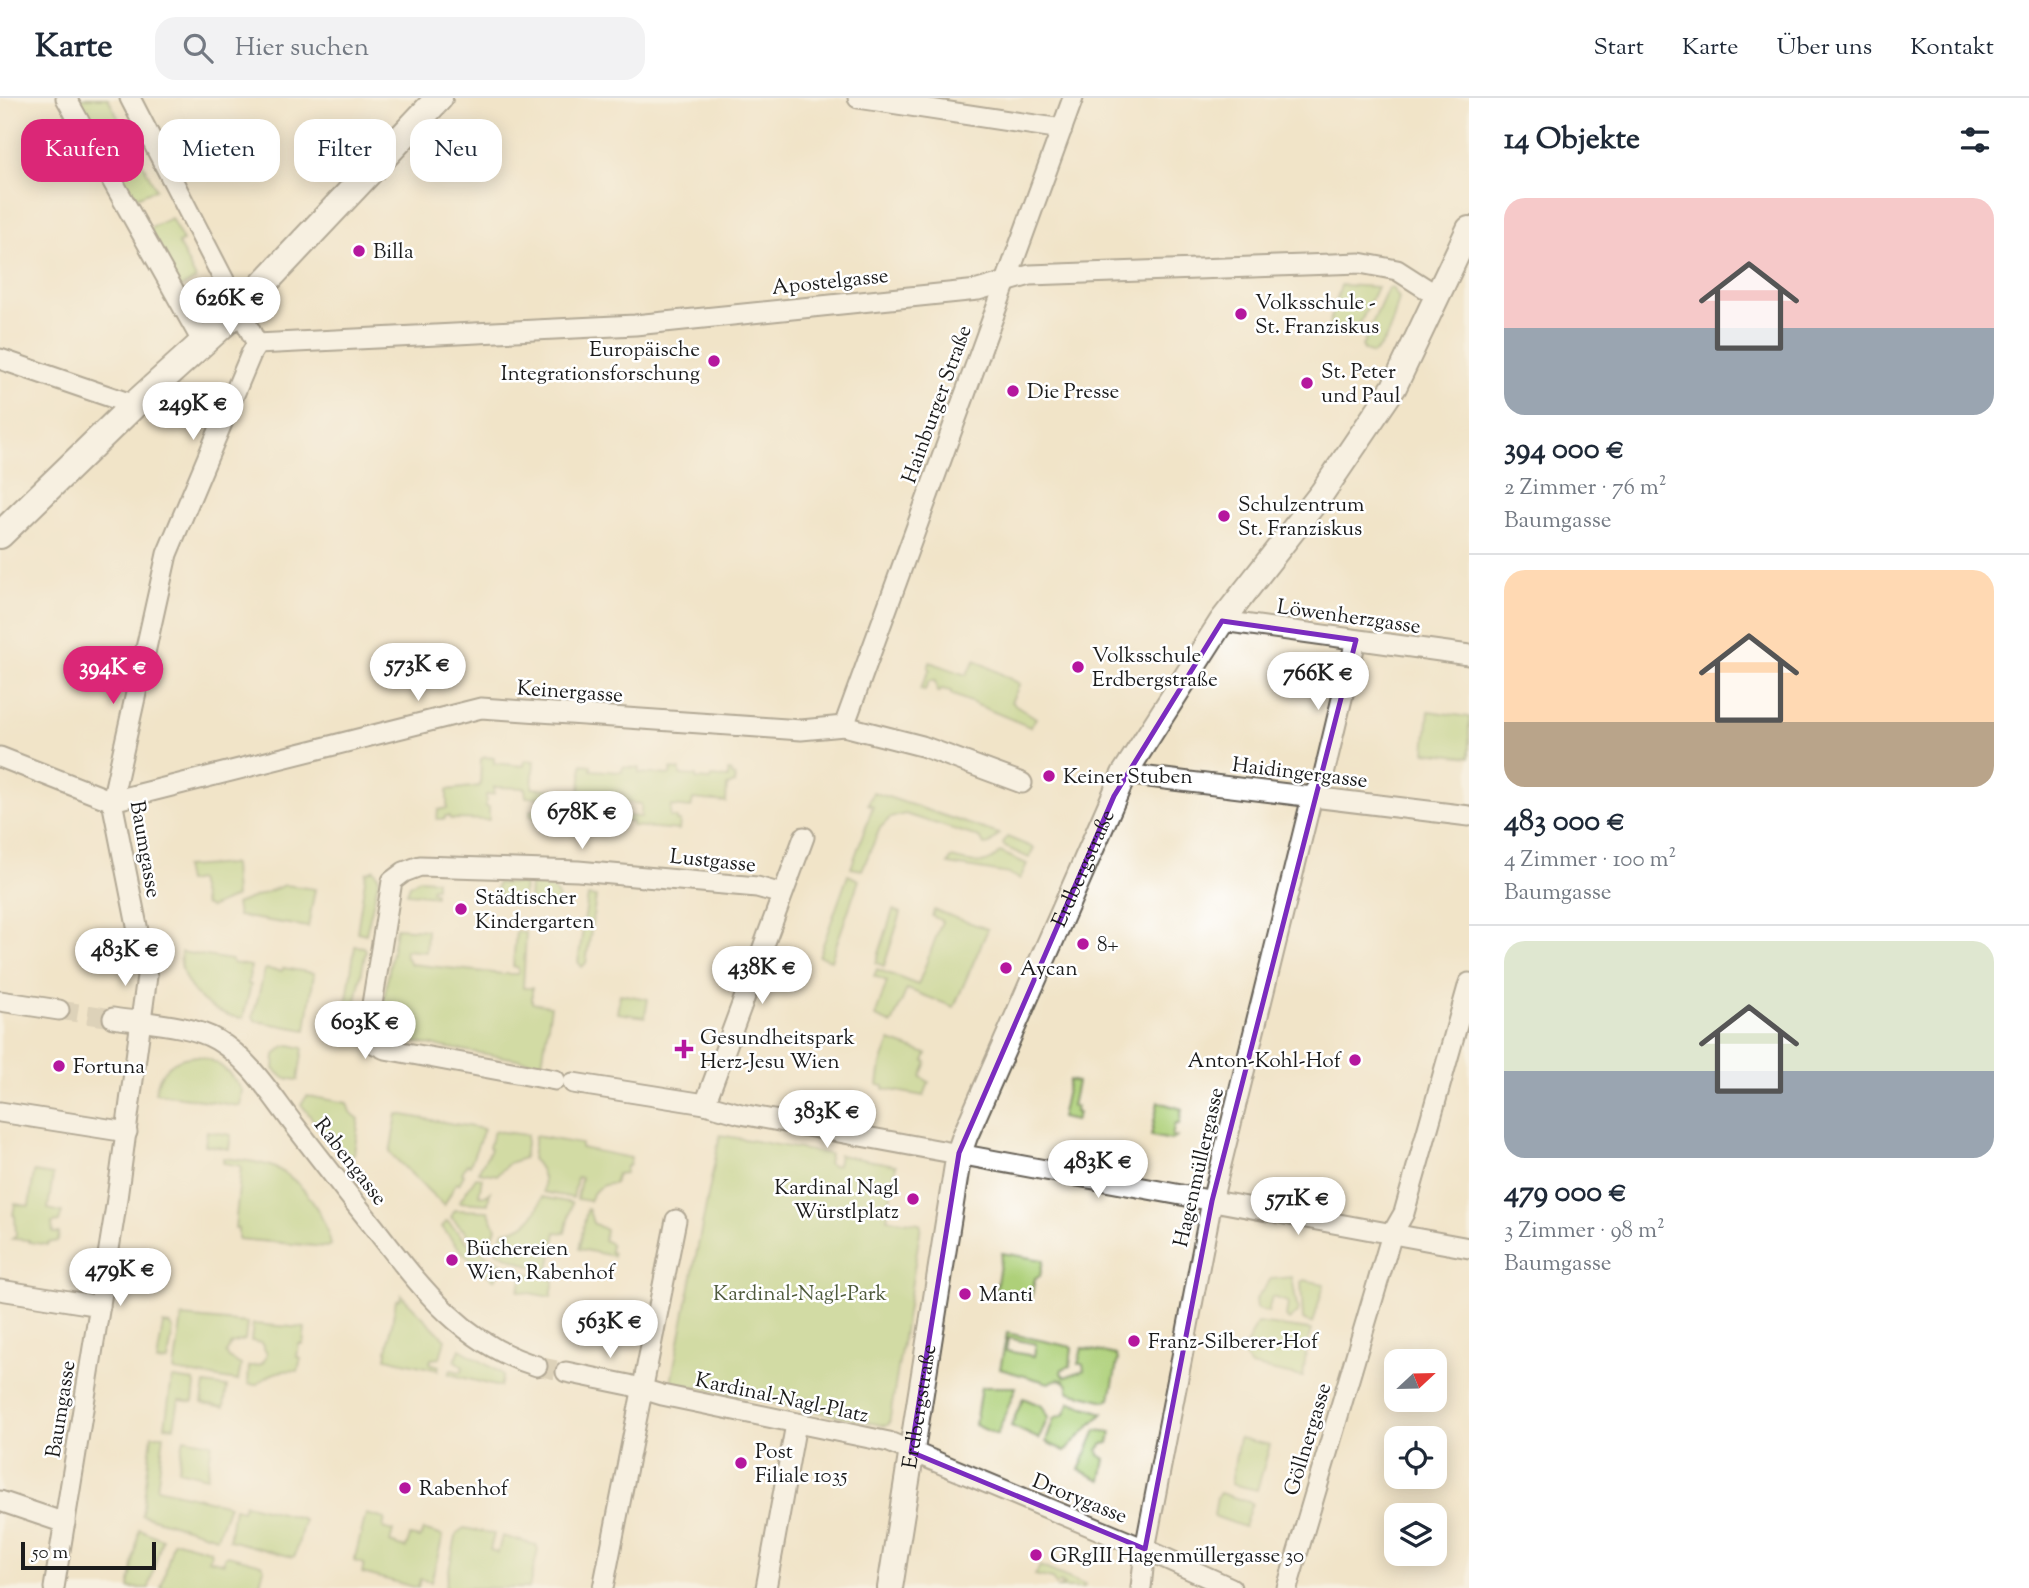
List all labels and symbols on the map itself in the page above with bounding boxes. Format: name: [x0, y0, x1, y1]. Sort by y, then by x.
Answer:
place label: Billa: [373, 238, 414, 268]
marker: Billa: [351, 243, 367, 259]
street label: Apostelgasse: [770, 262, 890, 304]
pin: 626K €: [173, 278, 287, 337]
place label: Volksschule - St. Franziskus: [1255, 289, 1379, 343]
marker: Volksschule - St. Franziskus: [1233, 306, 1249, 322]
street label: Hainburger Straße: [895, 321, 980, 488]
place label: Europäische Integrationsforschung: [501, 336, 700, 390]
marker: Europäische Integrationsforschung: [706, 353, 722, 369]
place label: St. Peter und Paul: [1321, 358, 1401, 412]
marker: St. Peter und Paul: [1299, 375, 1315, 391]
place label: Die Presse: [1027, 378, 1119, 408]
pin: 249K €: [136, 382, 250, 442]
marker: Die Presse: [1005, 383, 1021, 399]
place label: Schulzentrum St. Franziskus: [1238, 491, 1364, 545]
marker: Schulzentrum St. Franziskus: [1216, 508, 1232, 524]
street label: Löwenherzgasse: [1275, 593, 1422, 643]
place label: Volksschule Erdbergstraße: [1092, 642, 1218, 696]
pin: 573K €: [361, 644, 475, 703]
pin: 394K €: [56, 646, 170, 706]
pin: 766K €: [1261, 652, 1375, 712]
marker: Volksschule Erdbergstraße: [1070, 659, 1086, 675]
street label: Keinergasse: [516, 674, 624, 712]
street label: Haidingergasse: [1230, 751, 1369, 797]
place label: Keiner Stuben: [1063, 763, 1193, 793]
marker: Keiner Stuben: [1041, 768, 1057, 784]
pin: 678K €: [525, 792, 639, 851]
street label: Baumgasse: [121, 798, 167, 900]
street label: Erdbergstraße: [1045, 805, 1124, 933]
street label: Lustgasse: [668, 843, 757, 881]
place label: Städtischer Kindergarten: [475, 884, 595, 938]
marker: Städtischer Kindergarten: [453, 901, 469, 917]
pin: 483K €: [68, 928, 182, 988]
place label: 8+: [1097, 931, 1119, 961]
marker: 8+: [1075, 936, 1091, 952]
pin: 438K €: [705, 946, 819, 1006]
place label: Aycan: [1020, 955, 1078, 985]
marker: Aycan: [998, 960, 1014, 976]
pin: 603K €: [308, 1002, 422, 1061]
place label: Gesundheitspark Herz-Jesu Wien: [700, 1024, 855, 1078]
marker: Gesundheitspark Herz-Jesu Wien: [674, 1039, 694, 1059]
place label: Anton-Kohl-Hof: [1188, 1047, 1343, 1077]
marker: Anton-Kohl-Hof: [1347, 1052, 1363, 1068]
place label: Fortuna: [73, 1053, 145, 1083]
marker: Fortuna: [51, 1058, 67, 1074]
street label: Hagenmüllergasse: [1167, 1085, 1233, 1250]
pin: 383K €: [770, 1090, 884, 1150]
street label: Rabengasse: [306, 1112, 393, 1213]
pin: 483K €: [1041, 1140, 1155, 1200]
place label: Kardinal Nagl Würstlplatz: [774, 1174, 899, 1228]
pin: 571K €: [1241, 1178, 1355, 1237]
marker: Kardinal Nagl Würstlplatz: [905, 1191, 921, 1207]
place label: Büchereien Wien, Rabenhof: [466, 1235, 617, 1289]
pin: 479K €: [63, 1248, 177, 1308]
marker: Büchereien Wien, Rabenhof: [444, 1252, 460, 1268]
park label: Kardinal-Nagl-Park: [713, 1280, 888, 1310]
place label: Manti: [979, 1281, 1033, 1311]
marker: Manti: [957, 1286, 973, 1302]
pin: 563K €: [553, 1300, 667, 1360]
place label: Franz-Silberer-Hof: [1148, 1328, 1320, 1358]
marker: Franz-Silberer-Hof: [1126, 1333, 1142, 1349]
street label: Erdbergstraße: [896, 1342, 945, 1471]
north arrow: [1384, 1349, 1447, 1412]
street label: Baumgasse: [39, 1359, 84, 1460]
street label: Kardinal-Nagl-Platz: [692, 1366, 871, 1432]
street label: Göllnergasse: [1278, 1380, 1340, 1500]
place label: Post Filiale 1035: [755, 1438, 847, 1492]
marker: Post Filiale 1035: [733, 1455, 749, 1471]
street label: Drorygasse: [1027, 1467, 1131, 1533]
place label: Rabenhof: [419, 1475, 510, 1505]
marker: Rabenhof: [397, 1480, 413, 1496]
scale bar: [21, 1539, 156, 1571]
place label: GRgIII Hagenmüllergasse 30: [1050, 1542, 1304, 1572]
marker: GRgIII Hagenmüllergasse 30: [1028, 1547, 1044, 1563]

